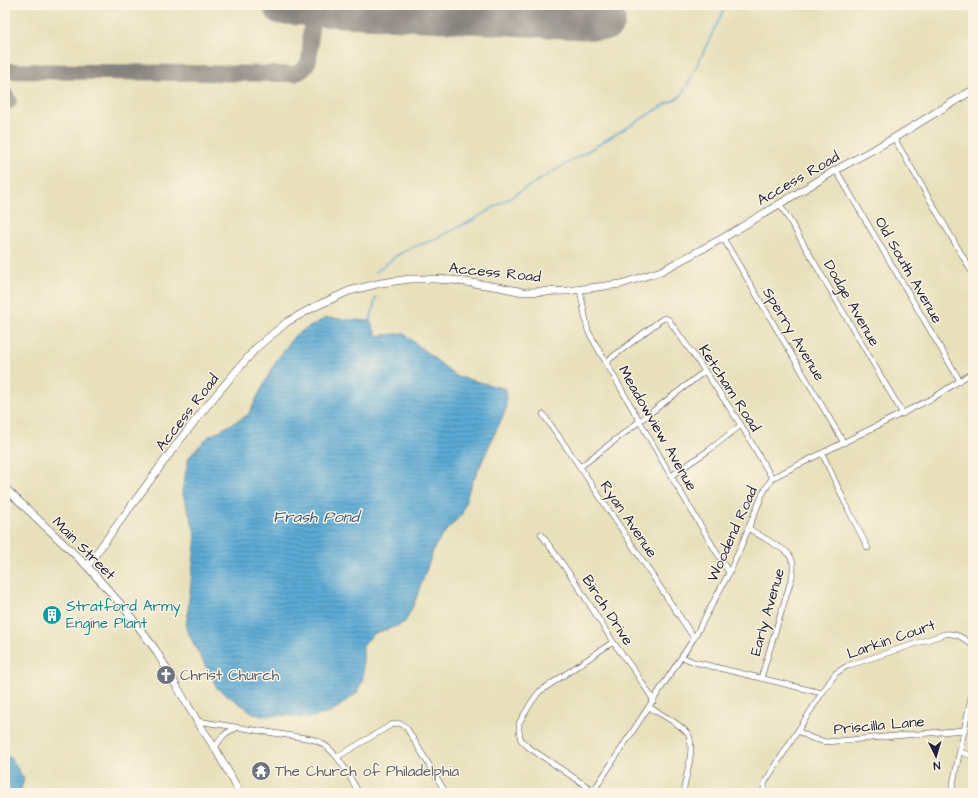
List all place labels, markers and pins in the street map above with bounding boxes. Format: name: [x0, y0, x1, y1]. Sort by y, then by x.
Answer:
place label: Stratford Army Engine Plant: [66, 596, 181, 635]
building icon: Stratford Army Engine Plant: [41, 604, 63, 626]
church icon: Christ Church: [155, 664, 177, 686]
place label: Christ Church: [180, 665, 280, 686]
temple icon: The Church of Philadelphia: [250, 760, 272, 782]
place label: The Church of Philadelphia: [275, 761, 460, 782]

